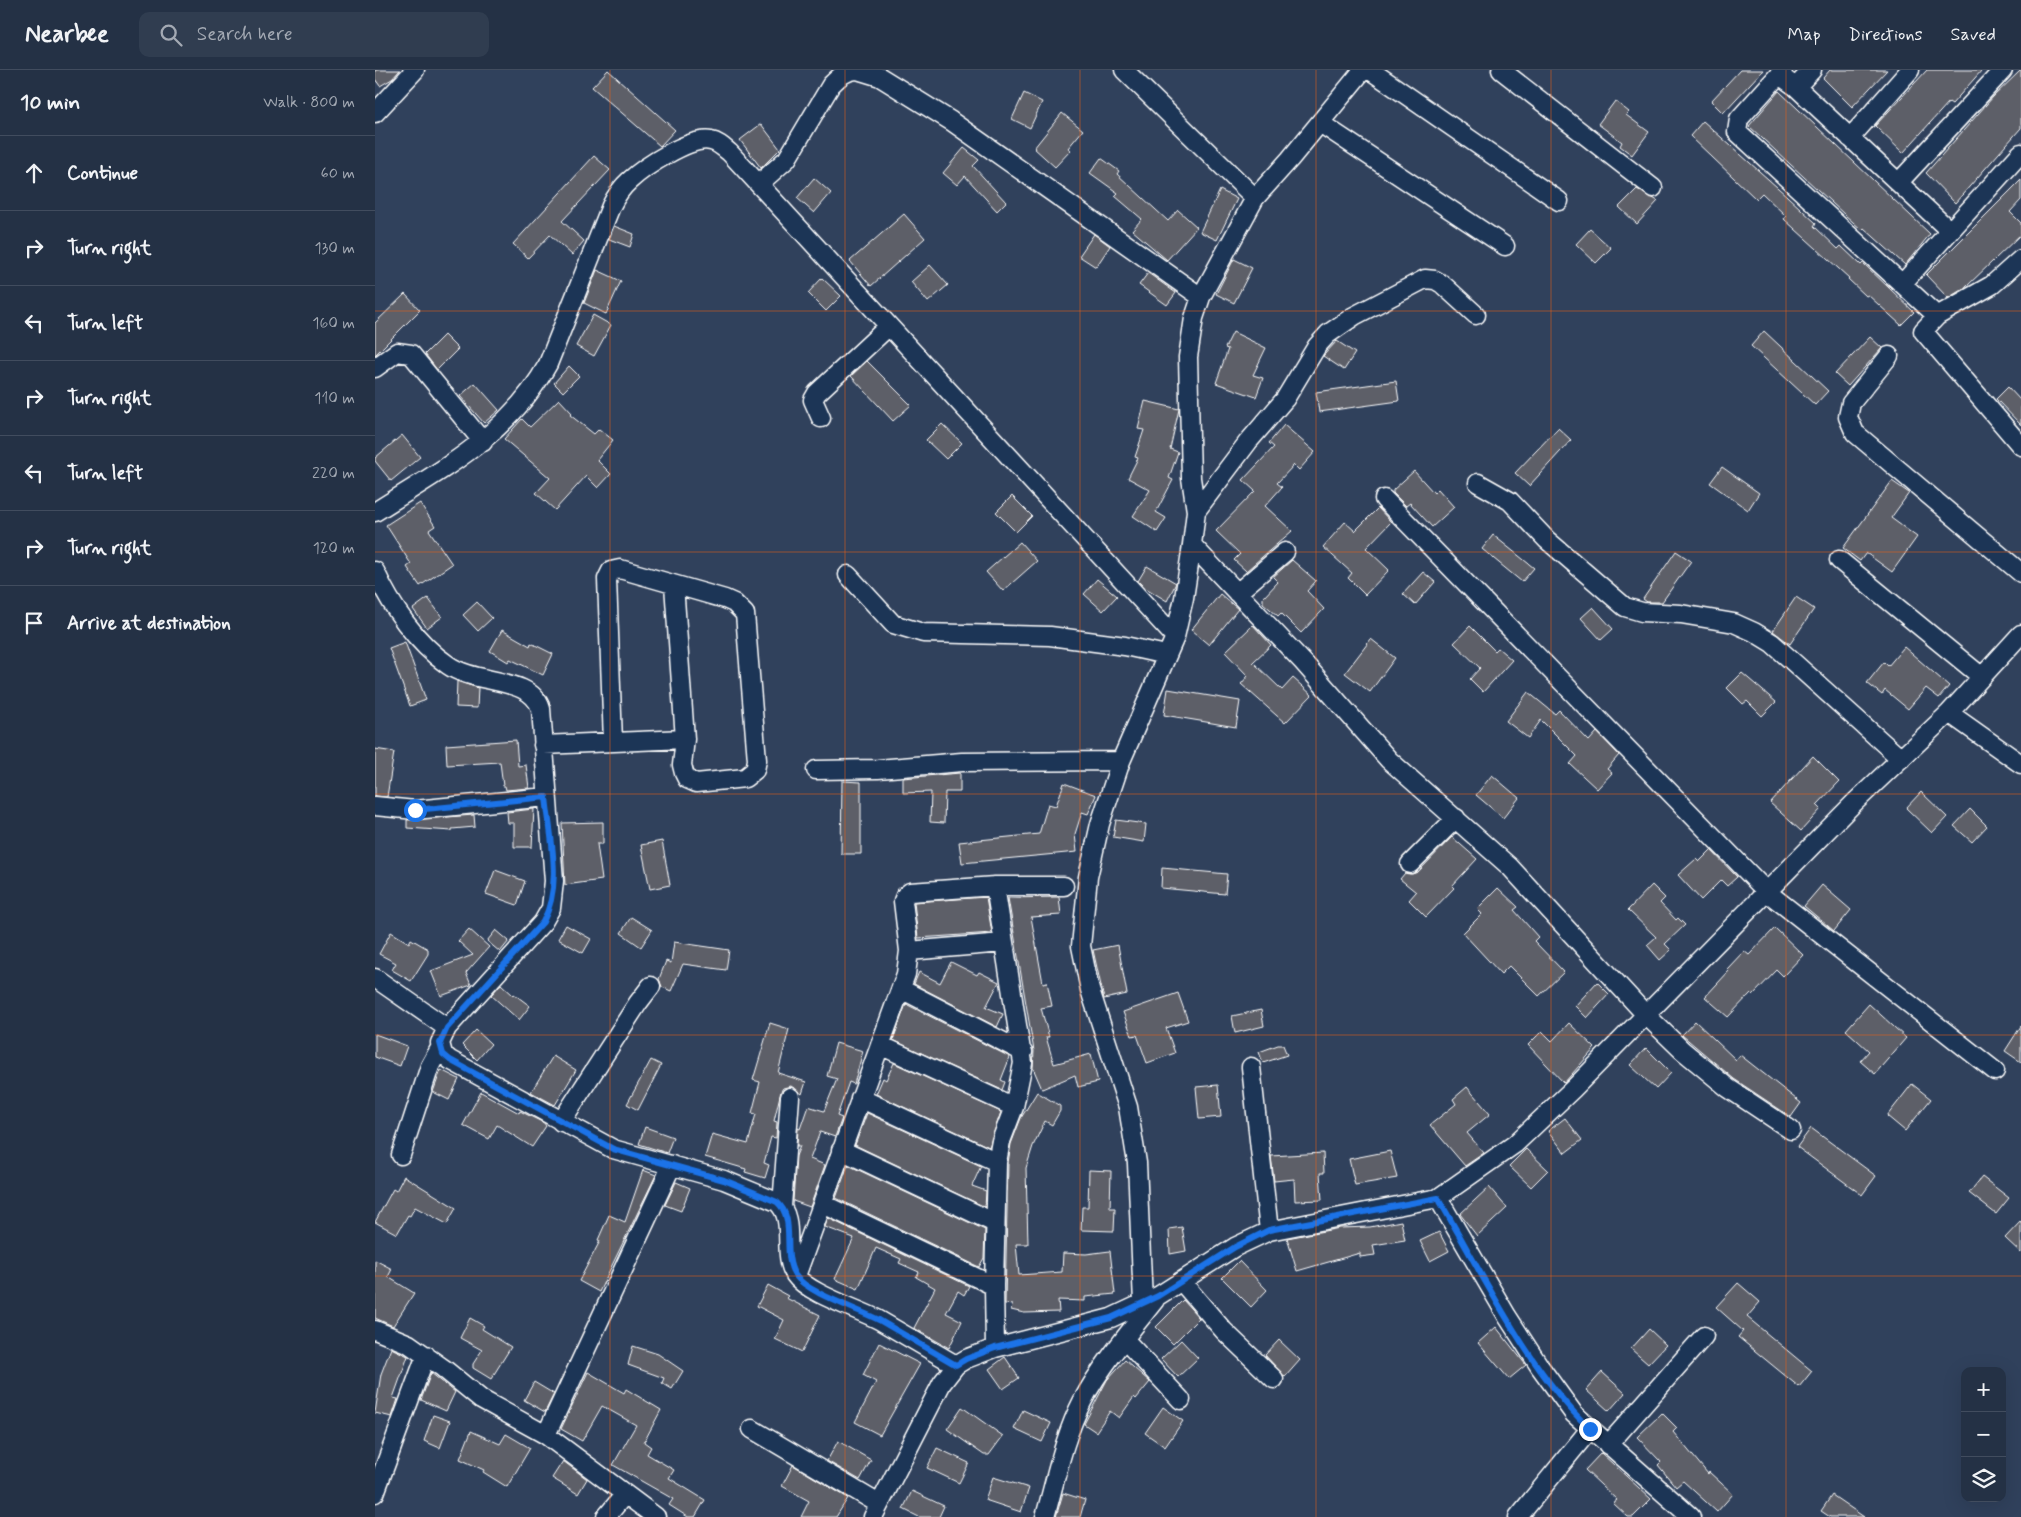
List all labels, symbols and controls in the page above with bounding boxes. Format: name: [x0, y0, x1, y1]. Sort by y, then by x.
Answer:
search box: [139, 12, 489, 57]
text: Nearbee: [25, 19, 109, 50]
icon: search: [157, 21, 185, 49]
text: Search here: [197, 22, 293, 47]
text: Map: [1788, 23, 1821, 47]
text: Directions: [1849, 23, 1923, 47]
text: Saved: [1951, 23, 1996, 47]
text: 10 min: [20, 89, 80, 117]
text: Walk · 800 m: [263, 92, 355, 113]
icon: ahead: [20, 159, 48, 187]
text: Continue: [67, 161, 138, 186]
text: 60 m: [321, 163, 355, 184]
icon: right: [20, 234, 48, 262]
text: Turn right: [67, 236, 151, 261]
text: 130 m: [314, 238, 355, 259]
icon: left: [20, 309, 48, 337]
text: Turn left: [67, 311, 143, 336]
text: 160 m: [312, 313, 355, 334]
icon: right: [20, 384, 48, 412]
text: Turn right: [67, 386, 151, 411]
text: 110 m: [314, 388, 355, 409]
icon: left: [20, 459, 48, 487]
text: Turn left: [67, 461, 143, 486]
text: 220 m: [312, 463, 355, 484]
icon: right: [20, 534, 48, 562]
text: Turn right: [67, 536, 151, 561]
text: 120 m: [313, 538, 355, 559]
icon: arrive: [20, 609, 48, 637]
text: Arrive at destination: [67, 611, 231, 636]
route start: [404, 799, 427, 822]
map controls: [1961, 1367, 2006, 1502]
button: +: [1961, 1367, 2006, 1412]
button: −: [1961, 1412, 2006, 1457]
route end: [1579, 1418, 1602, 1441]
button: layers: [1961, 1457, 2006, 1502]

